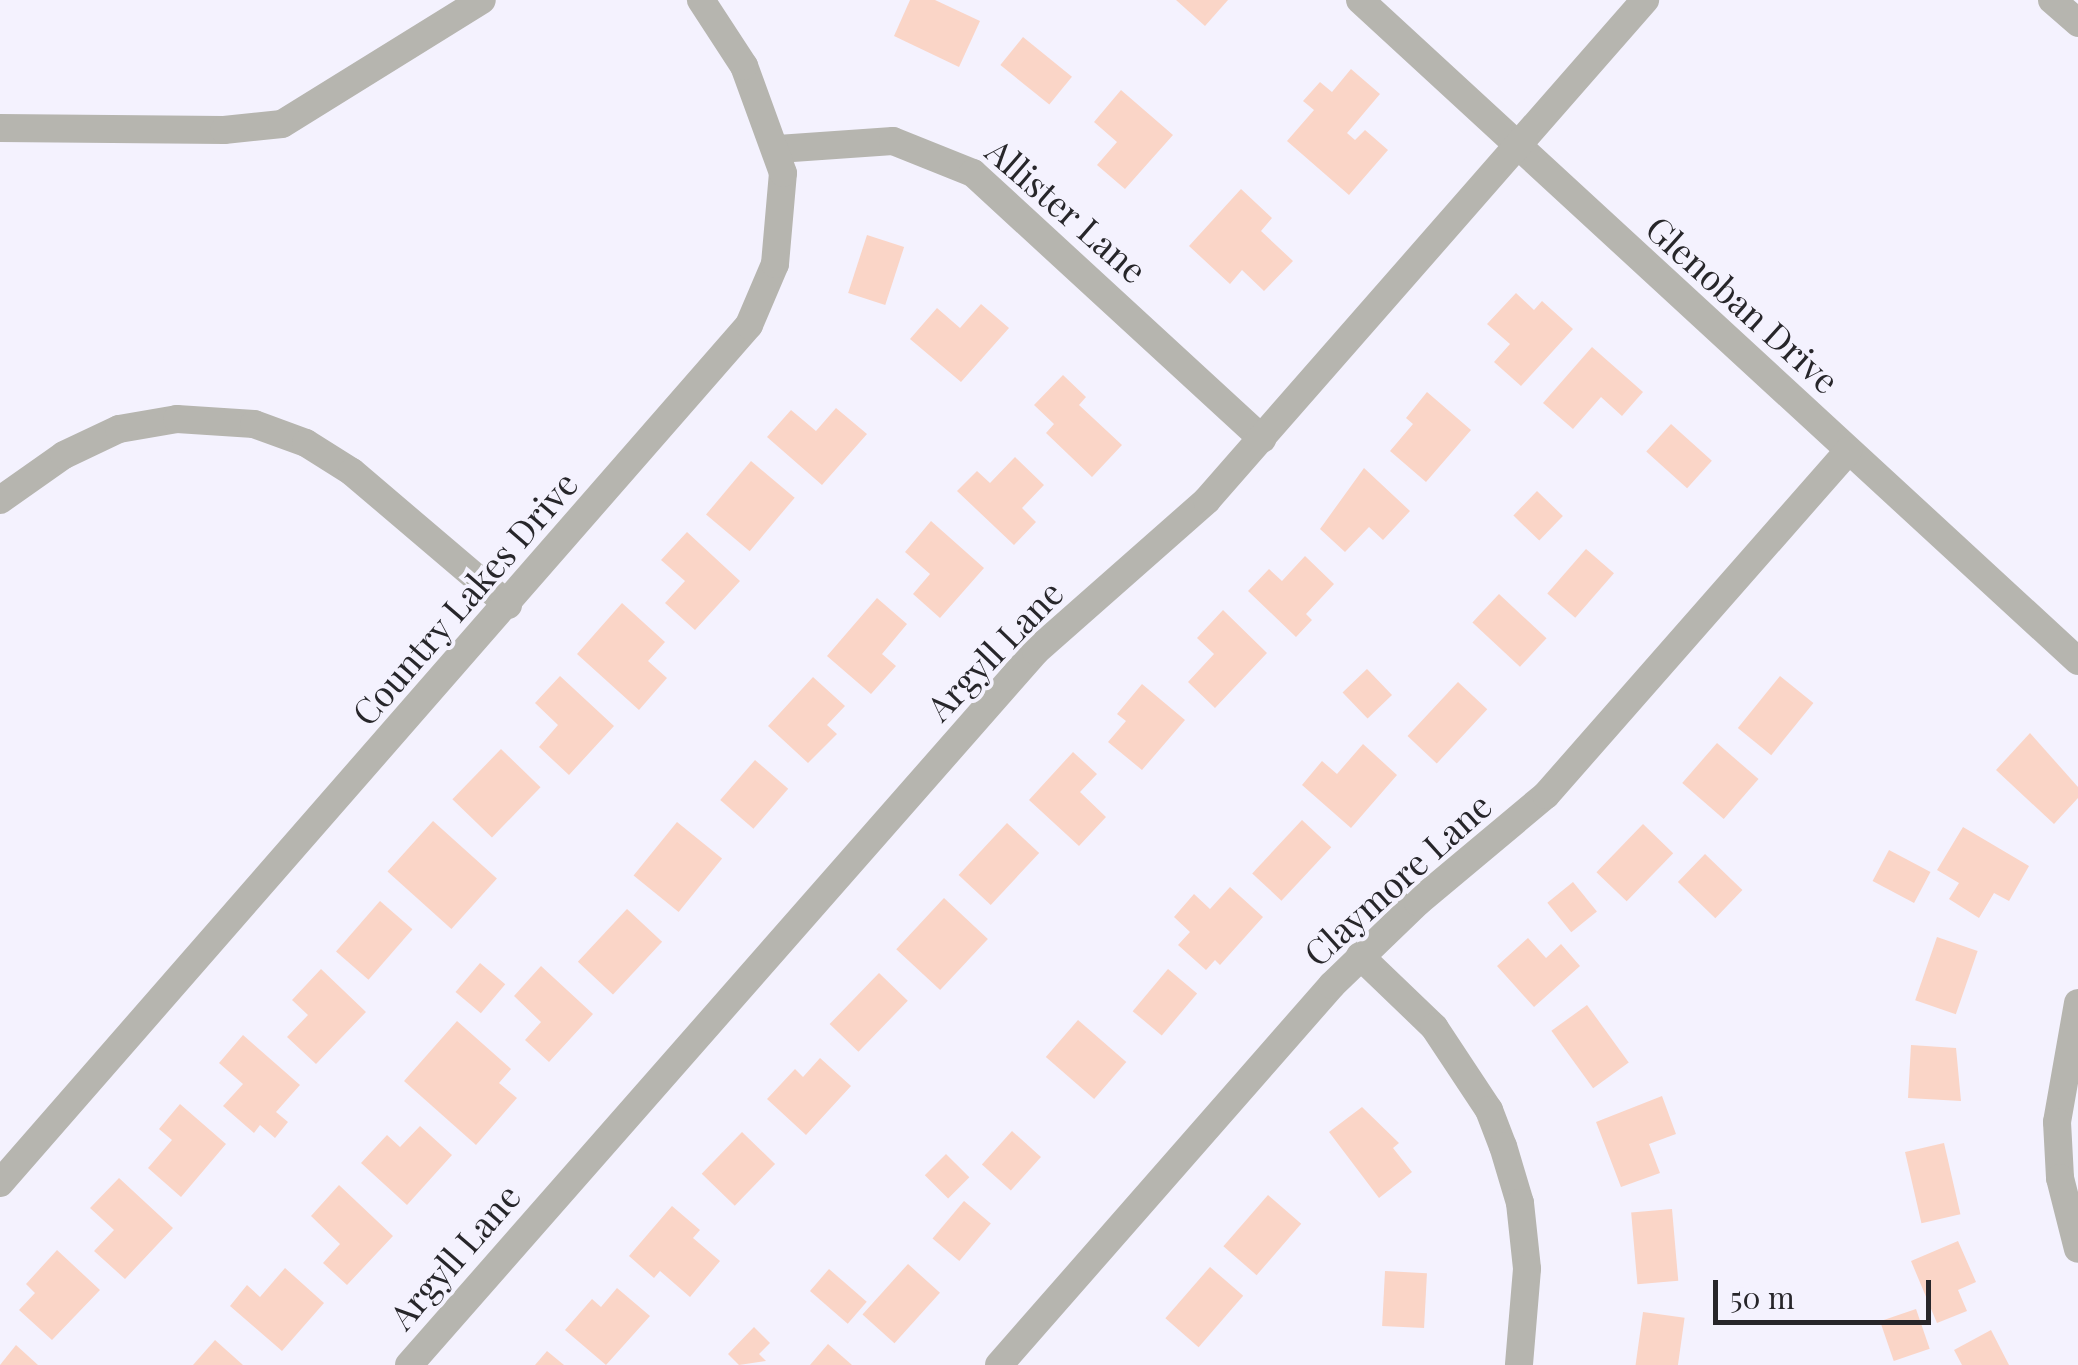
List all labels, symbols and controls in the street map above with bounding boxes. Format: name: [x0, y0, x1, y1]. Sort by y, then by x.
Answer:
street label: Allister Lane: [978, 129, 1156, 291]
street label: Glenoban Drive: [1638, 207, 1848, 401]
street label: Country Lakes Drive: [342, 462, 586, 734]
street label: Argyll Lane: [917, 571, 1071, 729]
street label: Claymore Lane: [1295, 784, 1499, 974]
street label: Argyll Lane: [380, 1175, 528, 1337]
scale bar: [1718, 1260, 1936, 1322]
text: 50 m: [1730, 1277, 1795, 1317]

